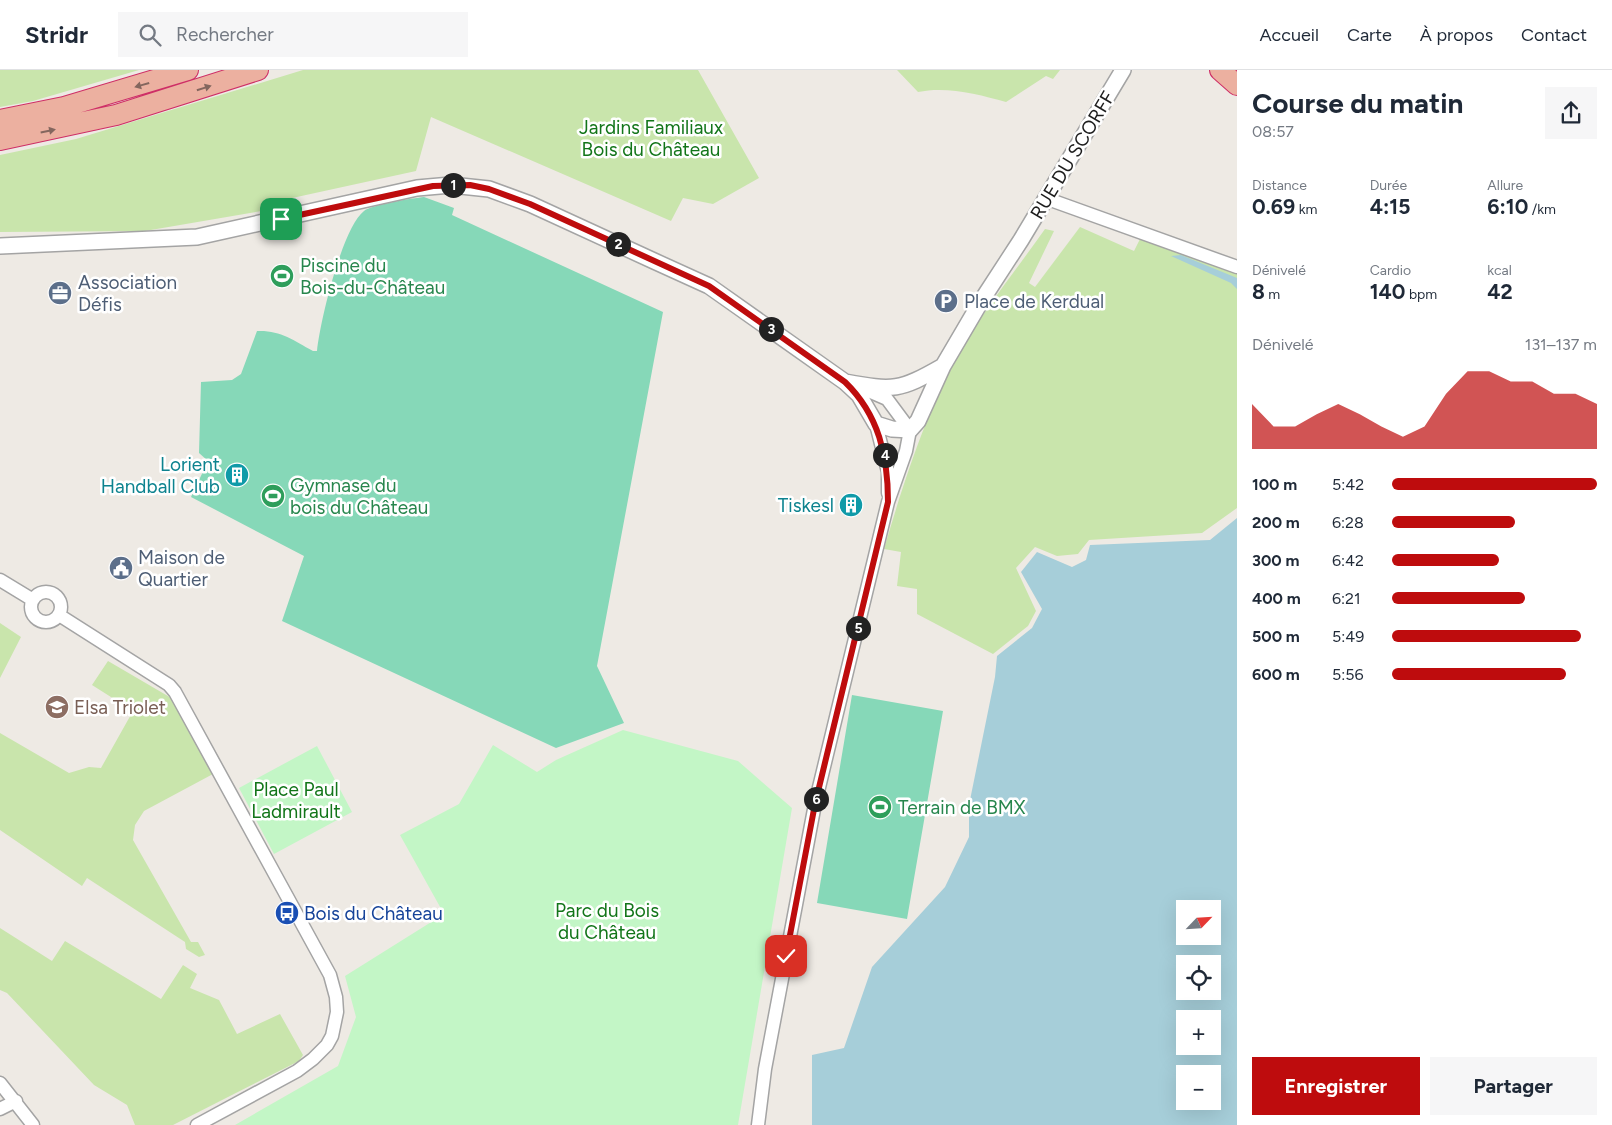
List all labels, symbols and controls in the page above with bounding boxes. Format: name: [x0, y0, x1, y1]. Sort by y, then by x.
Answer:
search box: [118, 12, 468, 57]
text: Stridr: [25, 20, 88, 49]
icon: search: [136, 21, 164, 49]
text: Rechercher: [176, 23, 274, 46]
text: Accueil: [1259, 24, 1319, 46]
text: Carte: [1347, 24, 1392, 46]
text: À propos: [1420, 24, 1493, 46]
text: Contact: [1521, 24, 1587, 46]
one-way arrow: [134, 82, 149, 90]
one-way arrow: [197, 83, 212, 91]
text: Course du matin: [1252, 86, 1463, 120]
street label: RUE DU SCORFF: [1025, 87, 1120, 223]
button: share: [1545, 87, 1597, 139]
park label: Jardins Familiaux Bois du Château: [579, 116, 723, 161]
text: 08:57: [1252, 122, 1294, 141]
one-way arrow: [40, 126, 56, 134]
pin: 1: [440, 172, 466, 198]
text: 1: [451, 177, 456, 194]
text: Distance: [1252, 177, 1307, 194]
text: Durée: [1370, 177, 1407, 194]
text: Allure: [1487, 177, 1523, 194]
text: 0.69: [1252, 194, 1295, 219]
text: 4:15: [1370, 194, 1410, 219]
text: 6:10: [1487, 194, 1528, 219]
pin: [260, 198, 302, 240]
text: km: [1295, 201, 1317, 218]
text: /km: [1528, 201, 1556, 218]
icon: arrive: [267, 205, 295, 233]
pin: 2: [606, 232, 630, 256]
text: 2: [614, 236, 623, 253]
place label: Piscine du Bois-du-Château: [300, 254, 445, 299]
text: Dénivelé: [1252, 262, 1306, 279]
text: Cardio: [1370, 262, 1411, 279]
text: kcal: [1487, 262, 1512, 279]
sports icon: Piscine du Bois-du-Château: [269, 263, 295, 289]
place label: Association Défis: [78, 271, 177, 316]
text: 8: [1252, 279, 1265, 304]
text: 140: [1370, 279, 1405, 304]
text: 42: [1487, 279, 1513, 304]
office icon: Association Défis: [47, 280, 73, 306]
text: m: [1265, 286, 1280, 303]
text: bpm: [1405, 286, 1437, 303]
parking icon: Place de Kerdual: [933, 288, 959, 314]
place label: Place de Kerdual: [964, 290, 1104, 313]
pin: 3: [758, 316, 784, 342]
text: 3: [768, 321, 775, 338]
text: Dénivelé: [1252, 335, 1314, 354]
text: 131–137 m: [1525, 335, 1597, 354]
pin: 4: [872, 442, 898, 468]
text: 4: [881, 447, 890, 464]
place label: Lorient Handball Club: [101, 453, 220, 498]
building icon: Lorient Handball Club: [224, 462, 250, 488]
place label: Gymnase du bois du Château: [290, 474, 428, 519]
text: 100 m: [1252, 475, 1297, 494]
text: 5:42: [1332, 475, 1364, 494]
sports icon: Gymnase du bois du Château: [260, 483, 286, 509]
building icon: Tiskesl: [838, 492, 864, 518]
place label: Tiskesl: [778, 494, 834, 517]
text: 200 m: [1252, 513, 1300, 532]
text: 6:28: [1332, 513, 1364, 532]
place label: Maison de Quartier: [138, 546, 225, 591]
text: 300 m: [1252, 551, 1299, 570]
text: 6:42: [1332, 551, 1364, 570]
public building icon: Maison de Quartier: [108, 555, 134, 581]
text: 400 m: [1252, 589, 1301, 608]
text: 6:21: [1332, 589, 1361, 608]
pin: 5: [846, 616, 870, 640]
text: 5: [854, 620, 863, 637]
text: 500 m: [1252, 627, 1300, 646]
text: 5:49: [1332, 627, 1364, 646]
text: 600 m: [1252, 665, 1300, 684]
text: 5:56: [1332, 665, 1364, 684]
school or university icon: Elsa Triolet: [44, 694, 70, 720]
place label: Elsa Triolet: [74, 696, 166, 719]
park label: Place Paul Ladmirault: [251, 778, 341, 823]
pin: 6: [804, 786, 828, 812]
text: 6: [812, 791, 821, 808]
sports icon: Terrain de BMX: [867, 794, 893, 820]
place label: Terrain de BMX: [898, 796, 1026, 819]
park label: Parc du Bois du Château: [555, 899, 659, 944]
bus stop icon: Bois du Château: [274, 900, 300, 926]
north arrow: [1176, 900, 1221, 945]
map controls: [1176, 900, 1221, 1110]
place label: Bois du Château: [304, 902, 443, 925]
pin: [765, 935, 807, 977]
icon: check: [772, 942, 800, 970]
button: locate: [1176, 955, 1221, 1000]
button: +: [1176, 1010, 1221, 1055]
button: Enregistrer: [1252, 1057, 1420, 1115]
button: Partager: [1430, 1057, 1597, 1115]
button: −: [1176, 1065, 1221, 1110]

